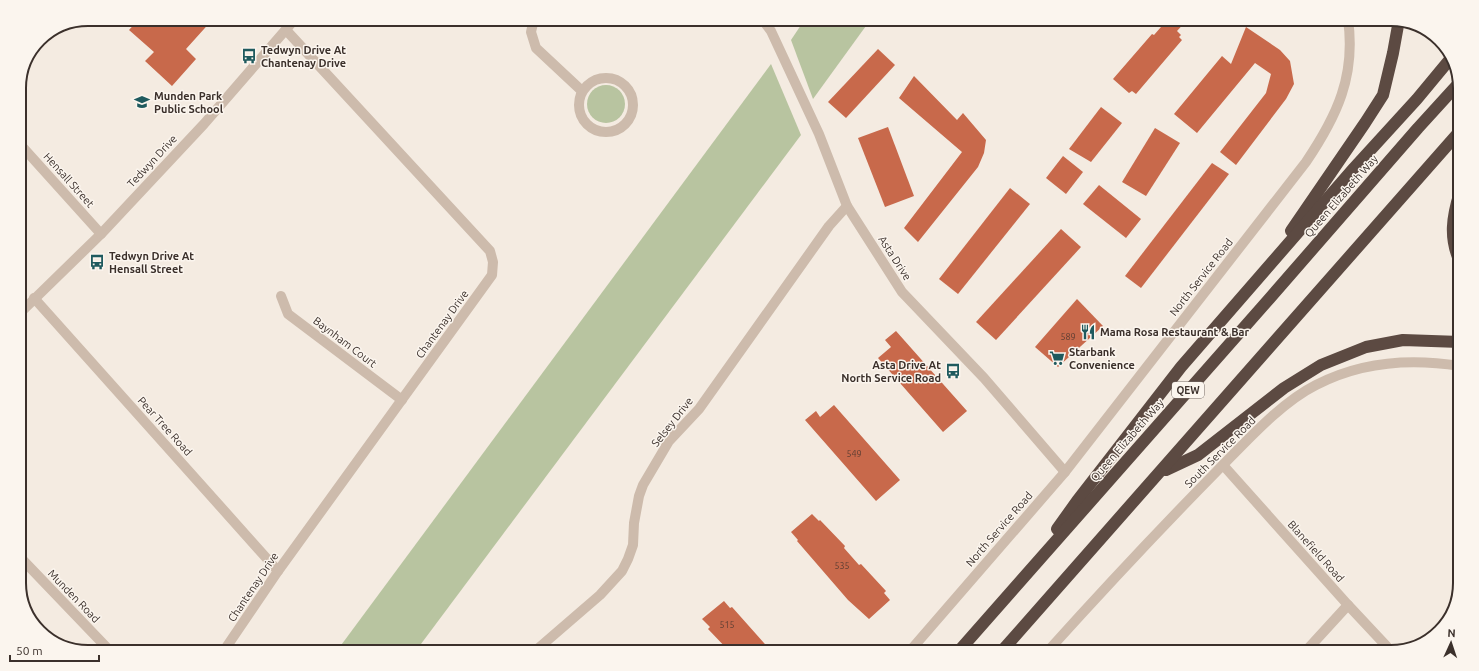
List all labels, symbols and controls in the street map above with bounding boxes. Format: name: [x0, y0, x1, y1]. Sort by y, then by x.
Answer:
place label: Tedwyn Drive At Chantenay Drive: [261, 44, 346, 69]
bus stop icon: Tedwyn Drive At Chantenay Drive: [240, 47, 258, 65]
place label: Munden Park Public School: [154, 90, 224, 115]
school or university icon: Munden Park Public School: [133, 93, 151, 111]
street label: Tedwyn Drive: [125, 132, 179, 190]
street label: Hensall Street: [41, 150, 97, 210]
street label: Queen Elizabeth Way: [1302, 152, 1380, 239]
street label: Asta Drive: [876, 234, 914, 282]
street label: North Service Road: [1167, 236, 1235, 318]
place label: Tedwyn Drive At Hensall Street: [109, 250, 194, 275]
bus stop icon: Tedwyn Drive At Hensall Street: [88, 253, 106, 271]
street label: Chantenay Drive: [413, 288, 471, 360]
street label: Baynham Court: [311, 314, 380, 370]
restaurant icon: Mama Rosa Restaurant & Bar: [1079, 323, 1097, 341]
place label: Mama Rosa Restaurant & Bar: [1100, 326, 1249, 338]
house number: 589: [1060, 332, 1076, 342]
place label: Starbank Convenience: [1069, 346, 1135, 371]
supermarket icon: Starbank Convenience: [1048, 349, 1066, 367]
place label: Asta Drive At North Service Road: [841, 359, 941, 384]
bus stop icon: Asta Drive At North Service Road: [944, 362, 962, 380]
road number: QEW: [1172, 382, 1204, 398]
street label: Pear Tree Road: [136, 394, 194, 458]
street label: Selsey Drive: [649, 395, 695, 449]
street label: Queen Elizabeth Way: [1088, 396, 1166, 483]
street label: South Service Road: [1182, 414, 1258, 490]
house number: 549: [846, 449, 862, 459]
street label: North Service Road: [963, 489, 1035, 569]
street label: Blanefield Road: [1285, 518, 1347, 584]
street label: Chantenay Drive: [225, 550, 281, 624]
house number: 535: [834, 561, 850, 571]
street label: Munden Road: [46, 567, 102, 625]
house number: 515: [719, 620, 735, 630]
north arrow: [1431, 623, 1471, 663]
text: N: [1447, 627, 1456, 639]
scale bar: [10, 637, 99, 663]
text: 50 m: [16, 644, 43, 657]

